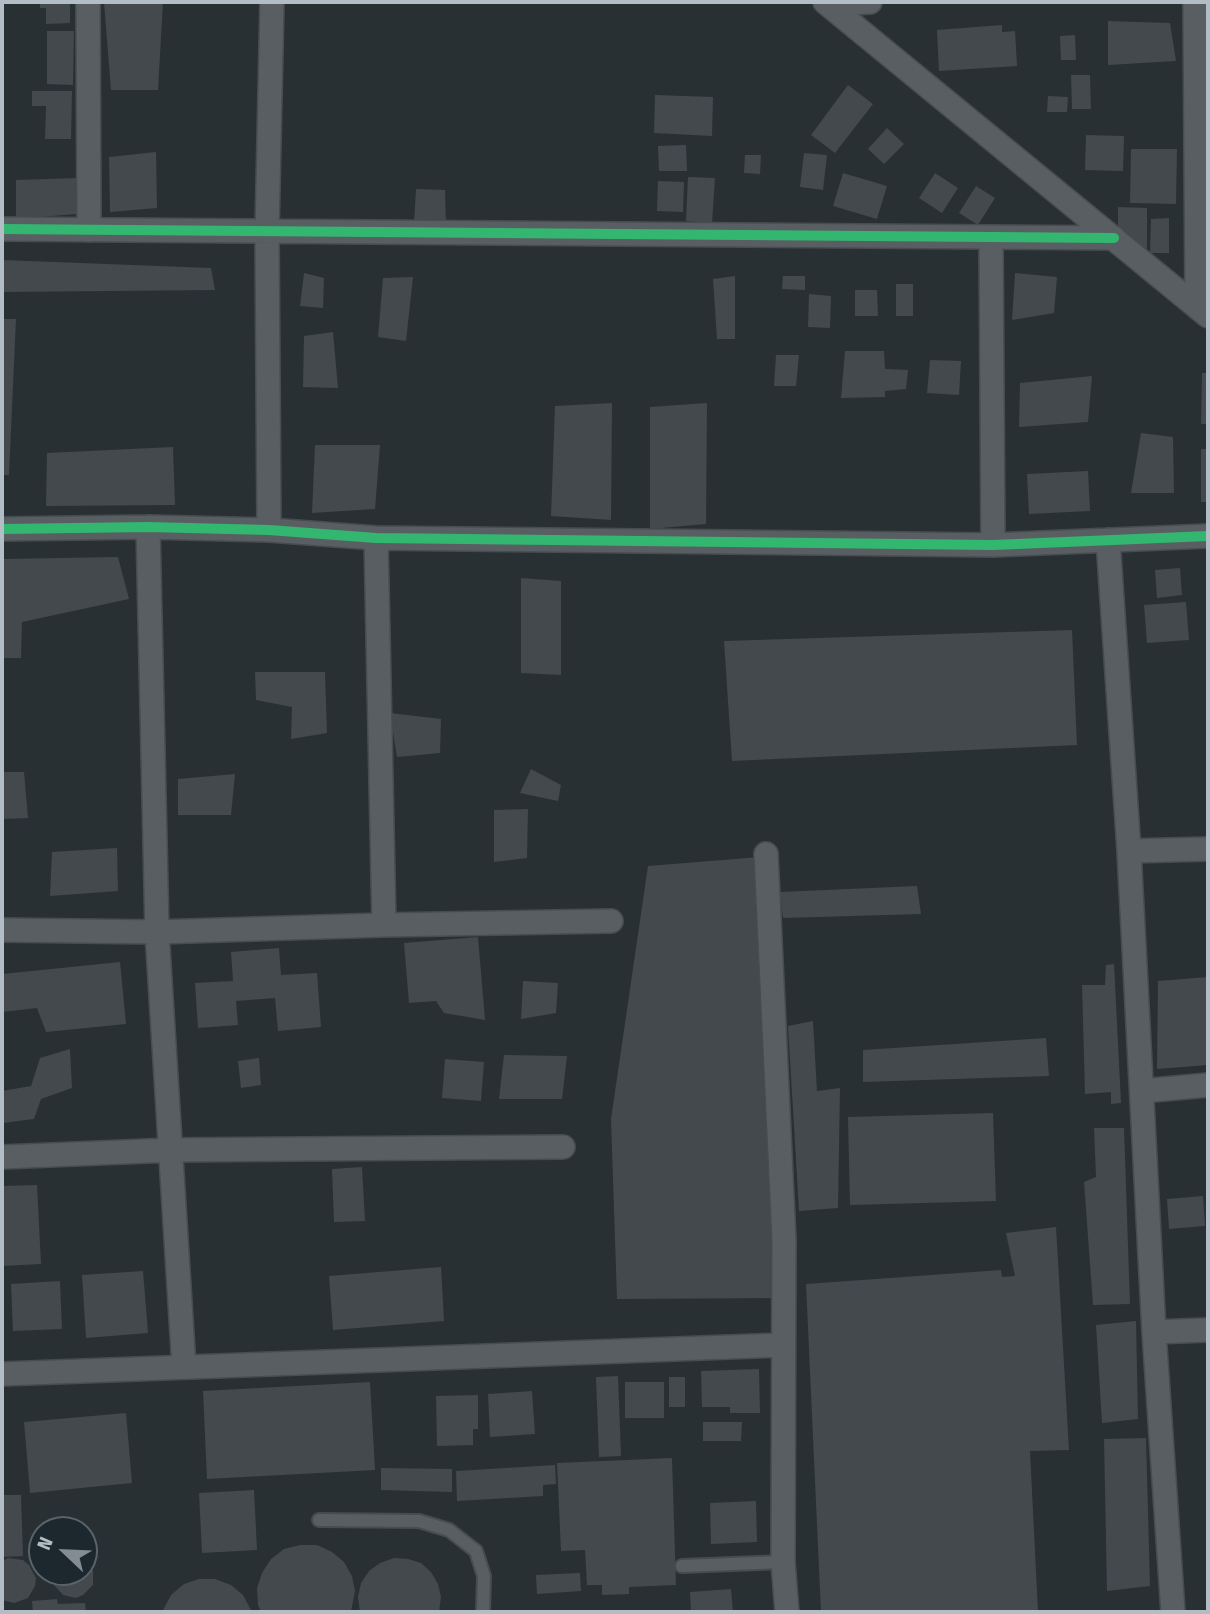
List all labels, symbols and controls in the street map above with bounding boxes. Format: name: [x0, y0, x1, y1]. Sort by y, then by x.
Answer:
north arrow: [28, 1516, 98, 1586]
text: N: [32, 1534, 58, 1553]

